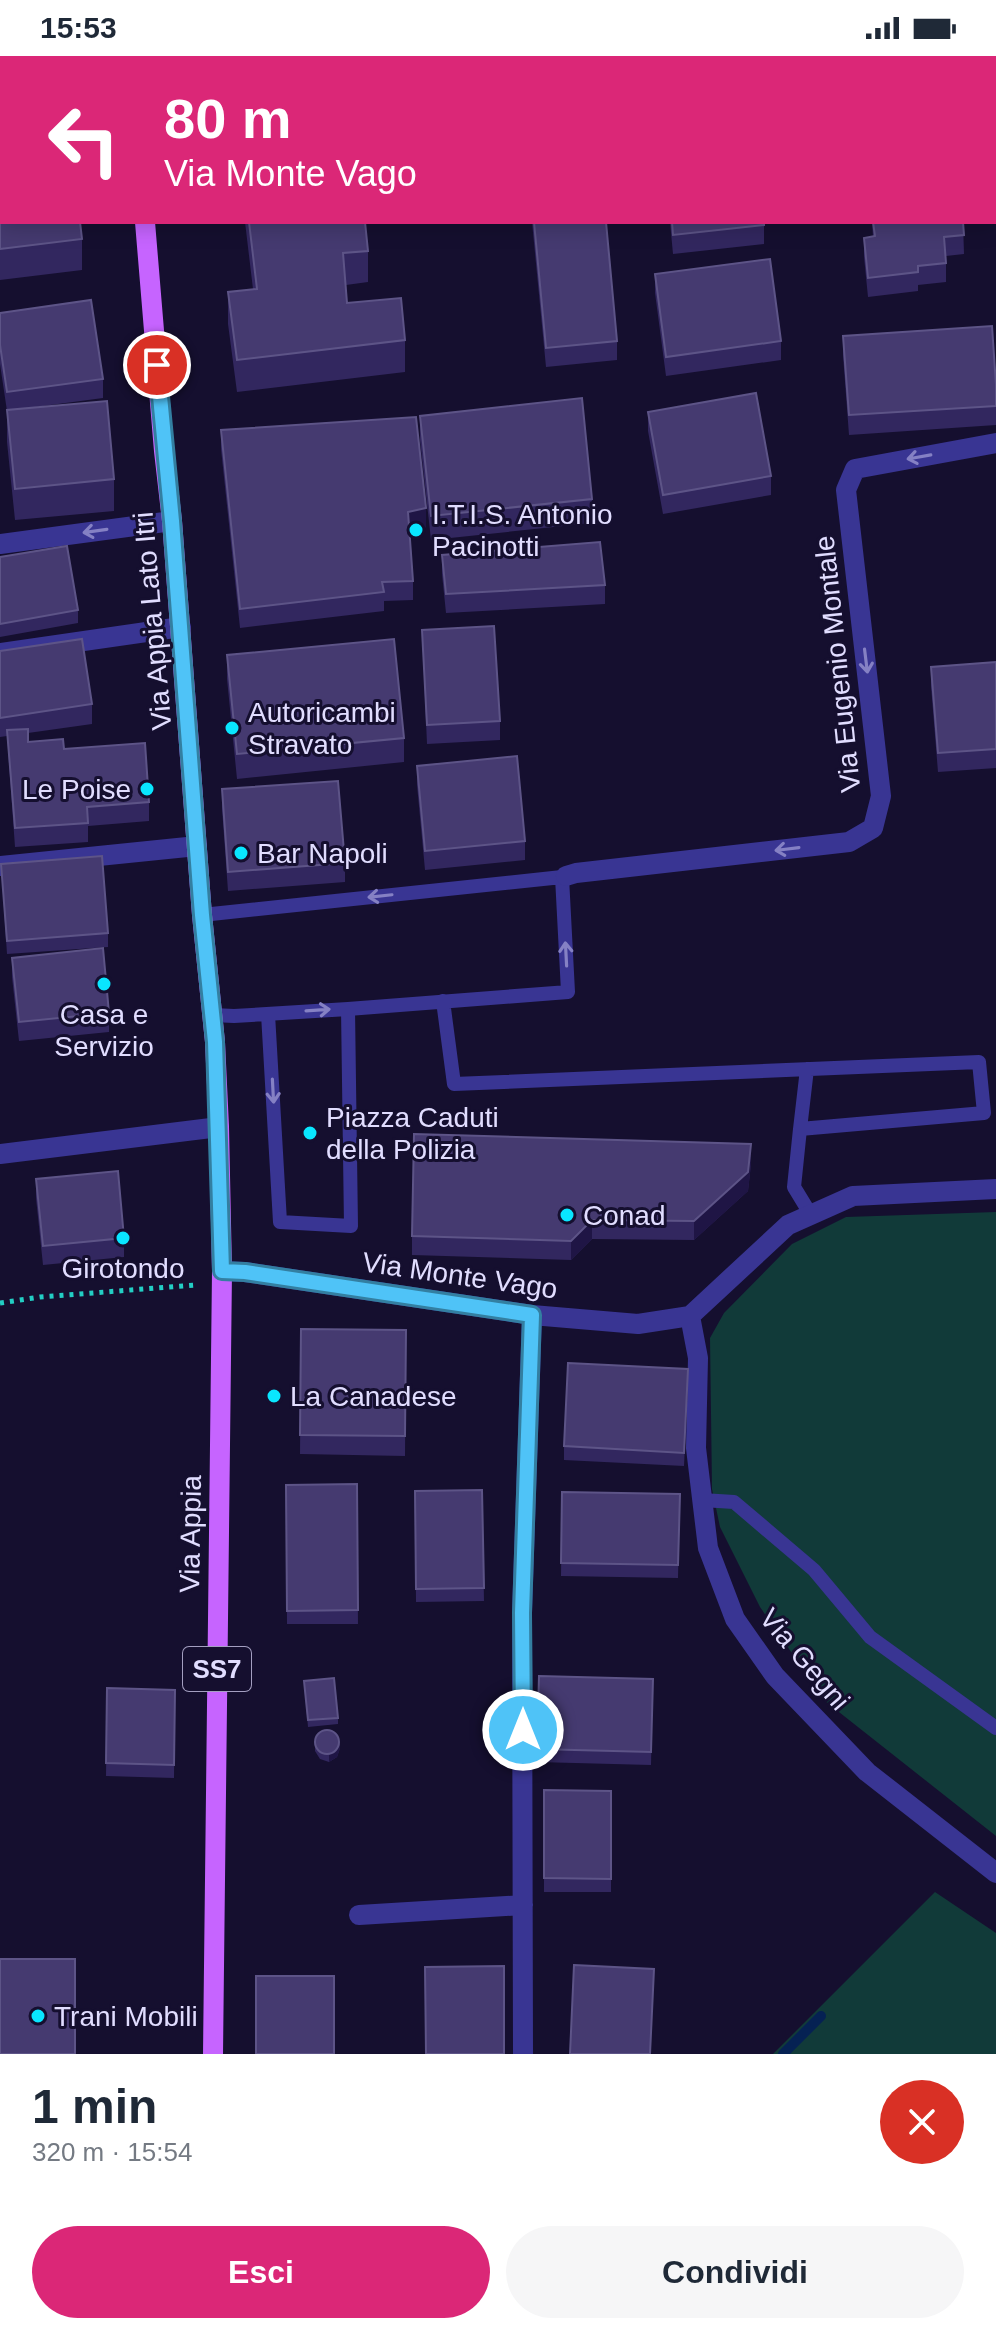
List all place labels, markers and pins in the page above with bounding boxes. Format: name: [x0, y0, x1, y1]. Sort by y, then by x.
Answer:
pin: [123, 331, 191, 399]
place label: I.T.I.S. Antonio Pacinotti: [432, 499, 613, 562]
marker: I.T.I.S. Antonio Pacinotti: [407, 521, 425, 539]
place label: Autoricambi Stravato: [248, 697, 396, 760]
marker: Autoricambi Stravato: [223, 719, 241, 737]
place label: Le Poise: [22, 774, 131, 805]
marker: Le Poise: [138, 780, 156, 798]
place label: Bar Napoli: [257, 838, 388, 869]
marker: Bar Napoli: [232, 844, 250, 862]
marker: Casa e Servizio: [95, 975, 113, 993]
place label: Casa e Servizio: [54, 999, 154, 1062]
place label: Piazza Caduti della Polizia: [326, 1102, 499, 1165]
marker: Piazza Caduti della Polizia: [301, 1124, 319, 1142]
place label: Conad: [583, 1200, 666, 1231]
marker: Conad: [558, 1206, 576, 1224]
marker: Girotondo: [114, 1229, 132, 1247]
place label: Girotondo: [62, 1253, 184, 1284]
place label: La Canadese: [290, 1381, 457, 1412]
marker: La Canadese: [265, 1387, 283, 1405]
place label: Trani Mobili: [54, 2001, 198, 2032]
marker: Trani Mobili: [29, 2007, 47, 2025]

